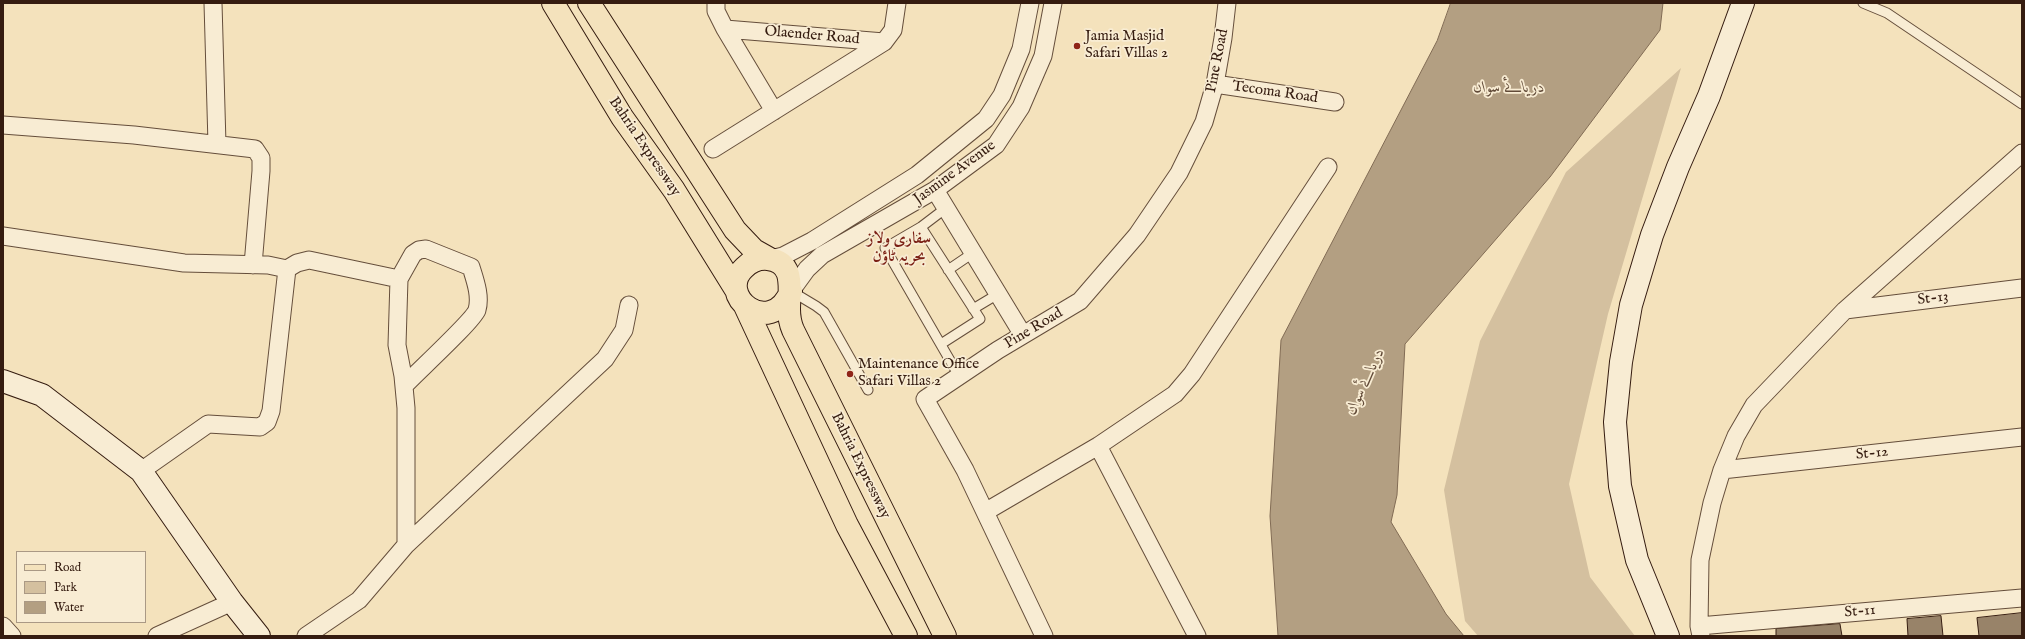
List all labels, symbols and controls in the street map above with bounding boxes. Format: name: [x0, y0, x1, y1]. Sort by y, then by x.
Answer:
street label: Olaender Road: [764, 23, 860, 49]
place label: Jamia Masjid Safari Villas 2: [1085, 28, 1168, 63]
street label: Pine Road: [1203, 28, 1233, 94]
marker: Jamia Masjid Safari Villas 2: [1072, 41, 1082, 51]
street label: Tecoma Road: [1231, 78, 1319, 108]
water label: دریائے سواں: [1473, 79, 1545, 99]
street label: Bahria Expressway: [604, 94, 684, 200]
street label: Jasmine Avenue: [910, 137, 1000, 209]
district label: سفاری ولاز بحریہ ٹاؤن: [867, 230, 931, 268]
street label: St-13: [1917, 288, 1949, 310]
street label: Pine Road: [1002, 305, 1066, 353]
water label: دریائے سواں: [1342, 346, 1390, 418]
place label: Maintenance Office Safari Villas 2: [858, 356, 979, 391]
marker: Maintenance Office Safari Villas 2: [845, 369, 855, 379]
street label: Bahria Expressway: [826, 410, 894, 522]
street label: St-12: [1855, 443, 1889, 465]
legend: [16, 551, 146, 623]
text: Road: [54, 560, 81, 575]
text: Park: [54, 580, 77, 595]
text: Water: [54, 600, 84, 615]
street label: St-11: [1844, 602, 1876, 622]

